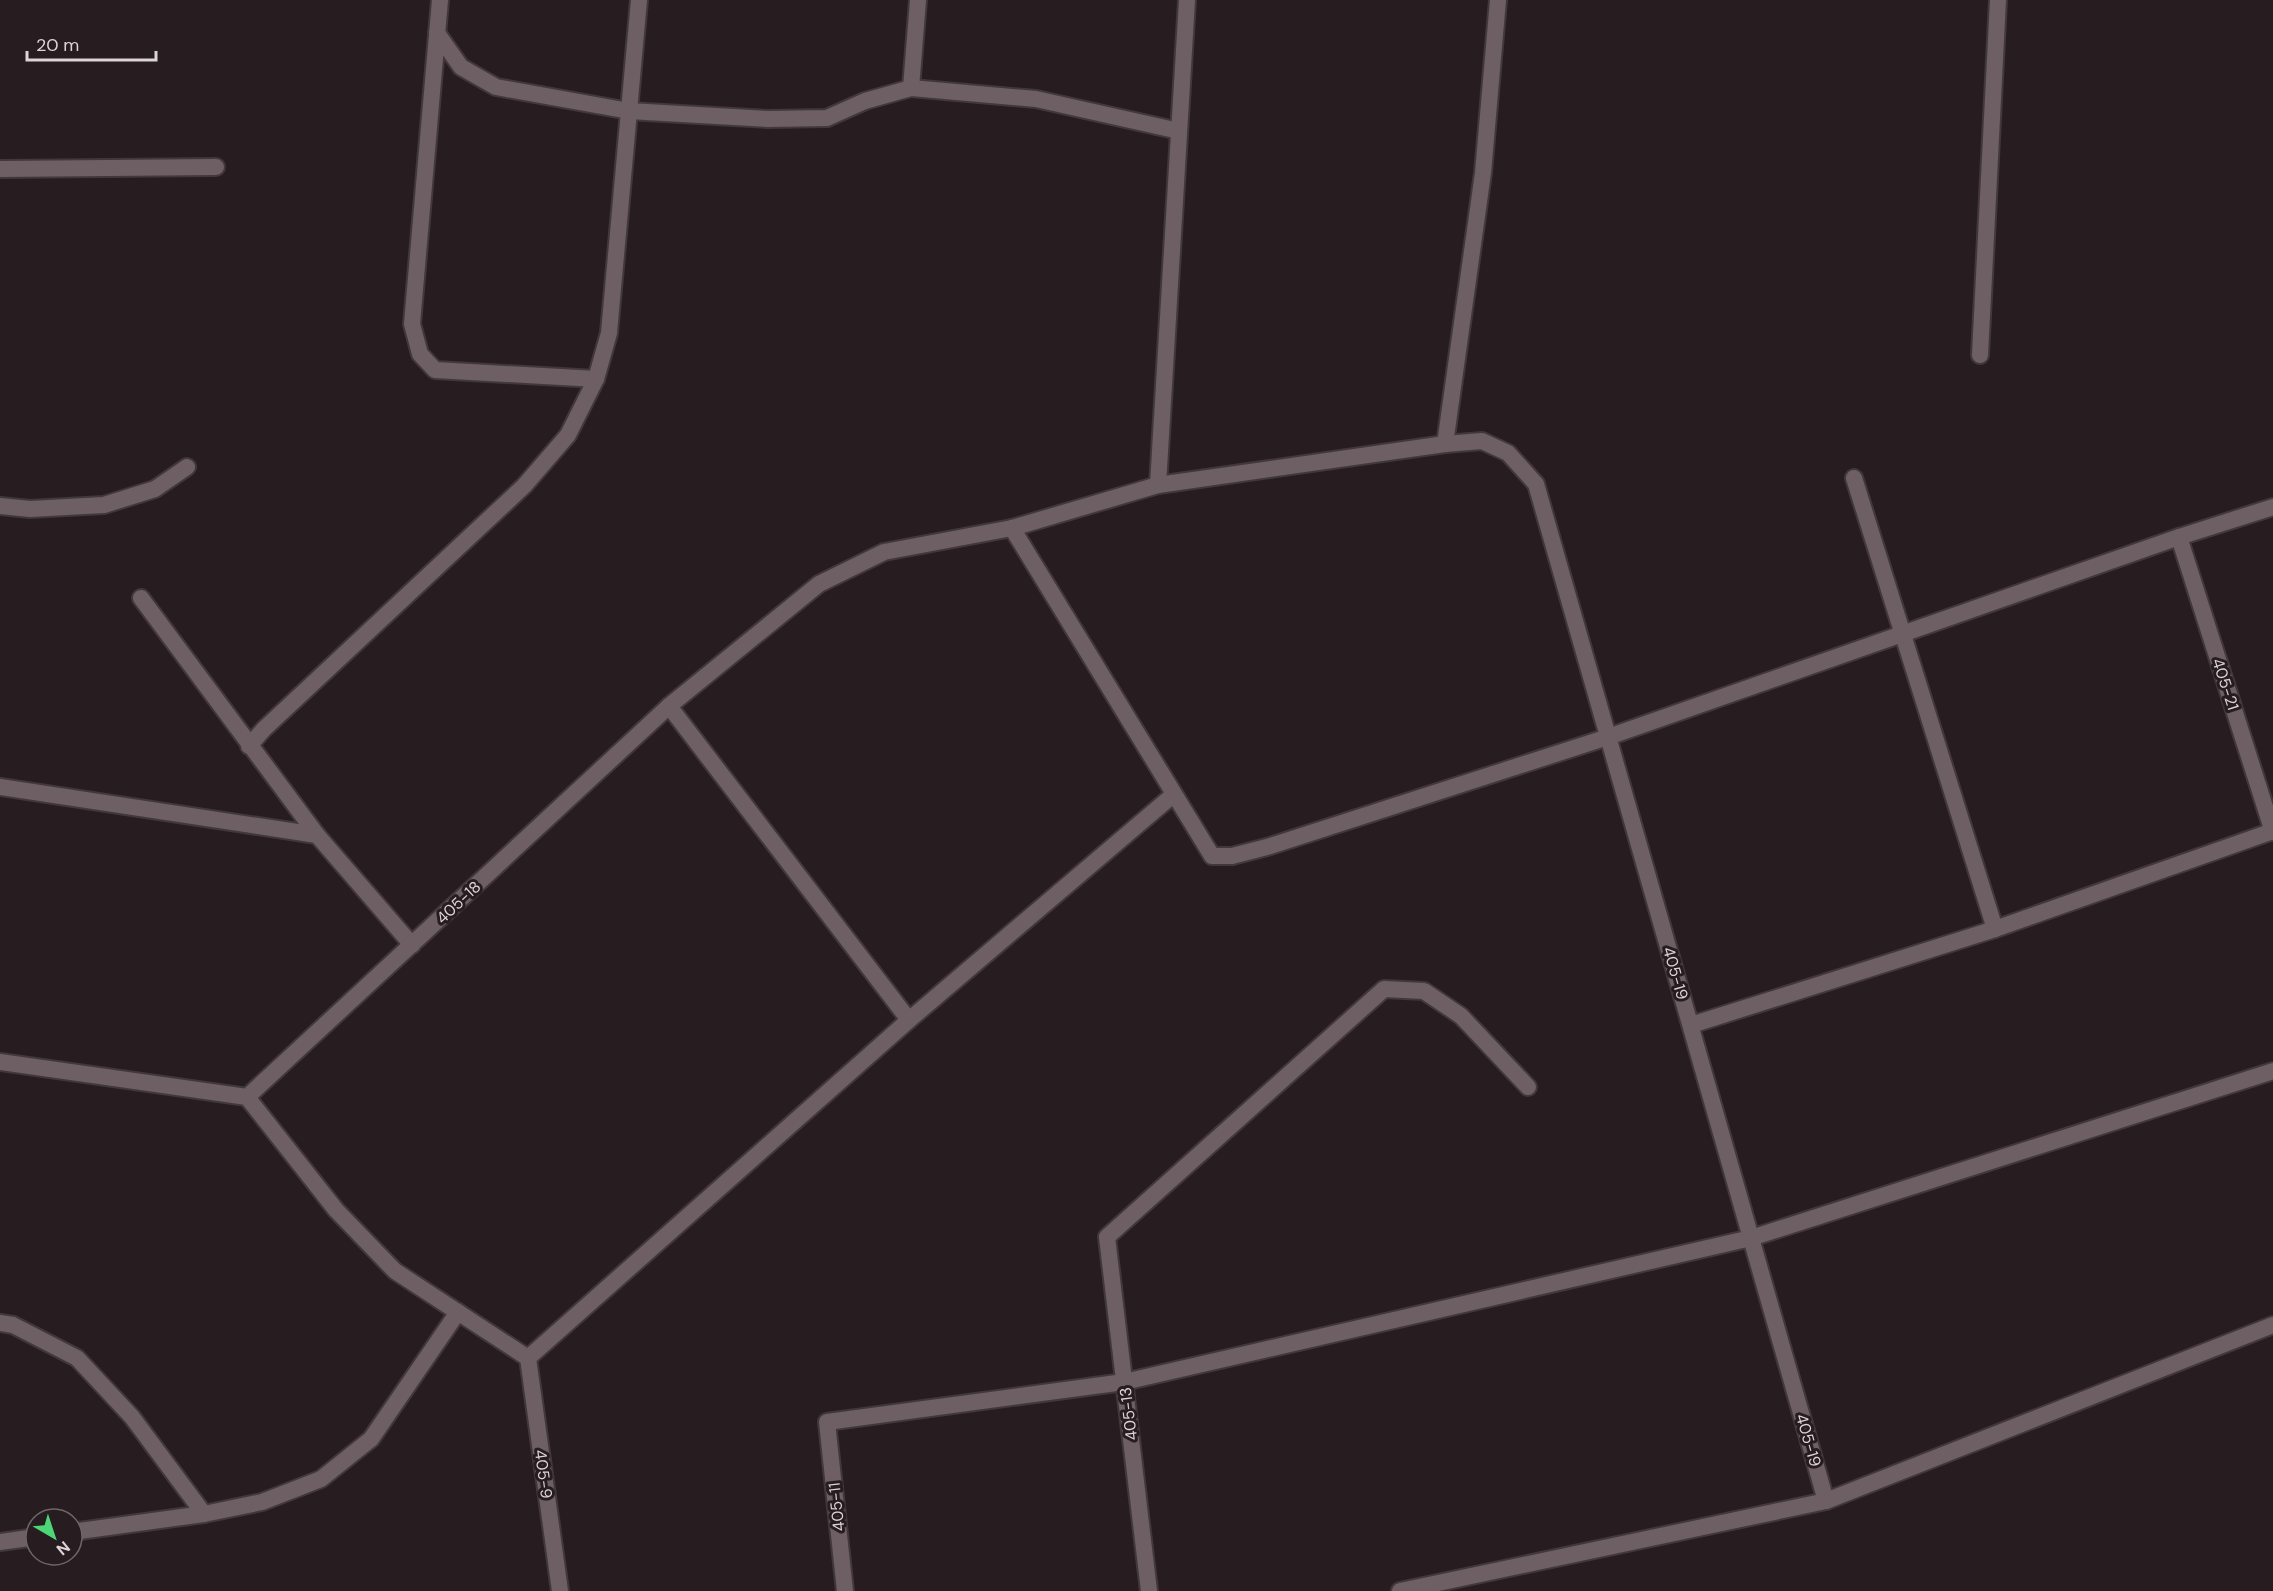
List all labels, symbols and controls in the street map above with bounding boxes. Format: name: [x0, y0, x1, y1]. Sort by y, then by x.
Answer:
scale bar: [27, 24, 156, 62]
text: 20 m: [36, 33, 79, 57]
street label: 405-21: [2207, 656, 2244, 713]
street label: 405-18: [432, 876, 485, 928]
street label: 405-19: [1658, 944, 1693, 1002]
street label: 405-13: [1115, 1386, 1142, 1442]
street label: 405-19: [1791, 1411, 1826, 1469]
street label: 405-9: [530, 1448, 557, 1500]
street label: 405-11: [823, 1481, 850, 1532]
north arrow: [24, 1507, 84, 1567]
text: N: [52, 1536, 74, 1560]

